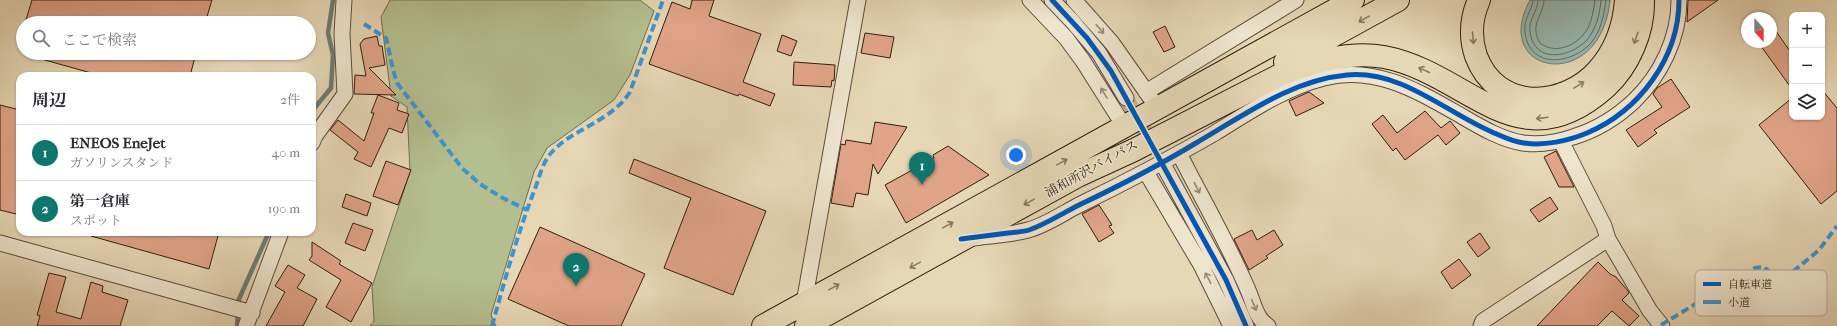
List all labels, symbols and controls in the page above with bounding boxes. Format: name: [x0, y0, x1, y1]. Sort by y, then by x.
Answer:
north arrow: [1741, 12, 1777, 48]
map controls: [1789, 12, 1825, 120]
button: +: [1789, 12, 1825, 48]
one-way arrow: [1358, 15, 1370, 23]
search box: [16, 16, 316, 60]
one-way arrow: [1096, 23, 1105, 34]
icon: search: [30, 27, 52, 49]
text: ここで検索: [62, 31, 137, 49]
one-way arrow: [1469, 31, 1476, 44]
one-way arrow: [1632, 31, 1639, 44]
button: −: [1789, 48, 1825, 84]
one-way arrow: [1418, 66, 1430, 73]
one-way arrow: [1573, 81, 1584, 89]
button: layers: [1789, 84, 1825, 120]
one-way arrow: [1100, 87, 1108, 99]
text: 周辺: [32, 90, 66, 110]
text: 2件: [280, 92, 300, 107]
one-way arrow: [1536, 114, 1549, 122]
text: ENEOS EneJet: [70, 134, 166, 152]
street label: 浦和所沢バイパス: [1042, 137, 1140, 200]
text: 1: [43, 145, 47, 160]
text: 40 m: [272, 145, 300, 160]
your location: [1006, 145, 1026, 165]
pin: 1: [909, 152, 935, 185]
text: ガソリンスタンド: [70, 155, 174, 170]
one-way arrow: [1056, 157, 1068, 165]
one-way arrow: [1194, 182, 1201, 194]
text: 第一倉庫: [70, 192, 130, 210]
one-way arrow: [1023, 199, 1035, 207]
text: 2: [42, 201, 48, 216]
text: 190 m: [268, 201, 300, 216]
text: スポット: [70, 213, 122, 228]
one-way arrow: [942, 220, 954, 228]
pin: 2: [563, 253, 589, 286]
one-way arrow: [909, 262, 921, 269]
legend: [1695, 270, 1827, 316]
one-way arrow: [1204, 272, 1211, 284]
text: 自転車道: [1728, 278, 1772, 291]
one-way arrow: [828, 283, 840, 290]
text: 小道: [1728, 296, 1750, 309]
one-way arrow: [1251, 298, 1258, 310]

